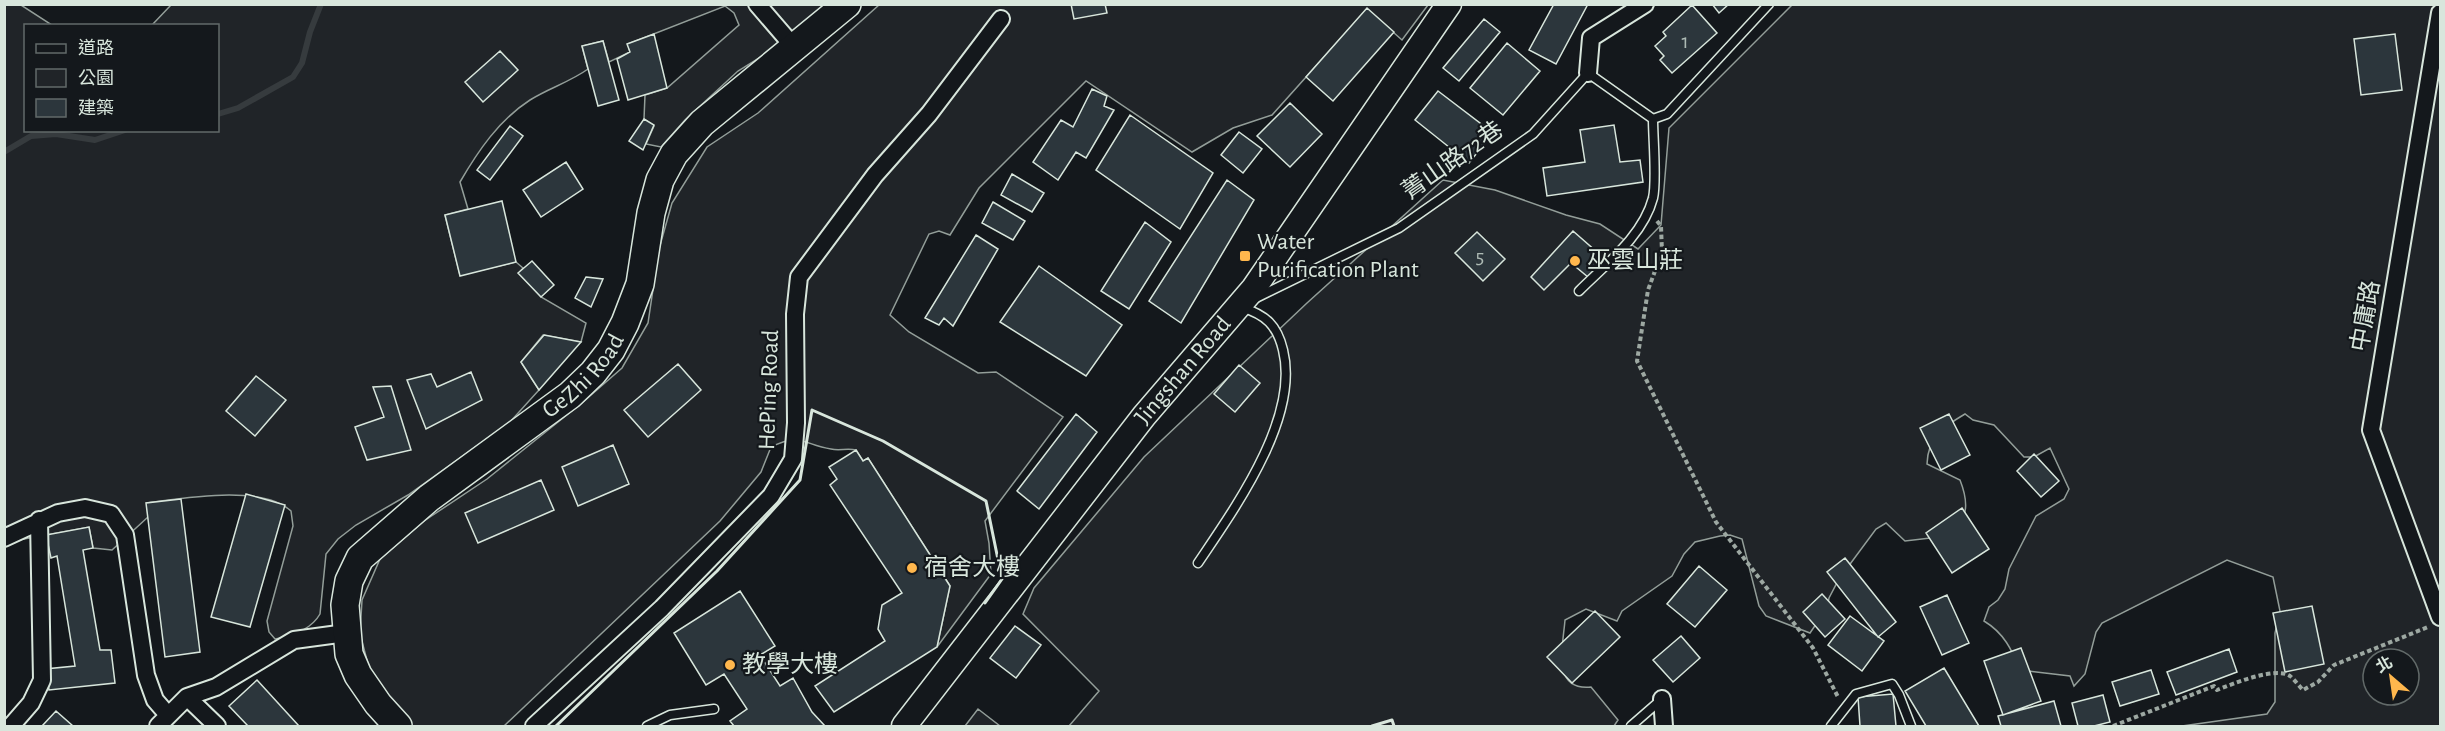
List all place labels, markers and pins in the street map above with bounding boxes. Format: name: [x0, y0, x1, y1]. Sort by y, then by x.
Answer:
place label: Water Purification Plant: [1257, 230, 1419, 282]
place label: 巫雲山莊: [1587, 247, 1683, 273]
marker: Water Purification Plant: [1238, 249, 1252, 263]
marker: 巫雲山莊: [1568, 254, 1582, 268]
place label: 宿舍大樓: [924, 554, 1020, 580]
marker: 宿舍大樓: [905, 561, 919, 575]
place label: 教學大樓: [742, 651, 838, 677]
marker: 教學大樓: [723, 658, 737, 672]

